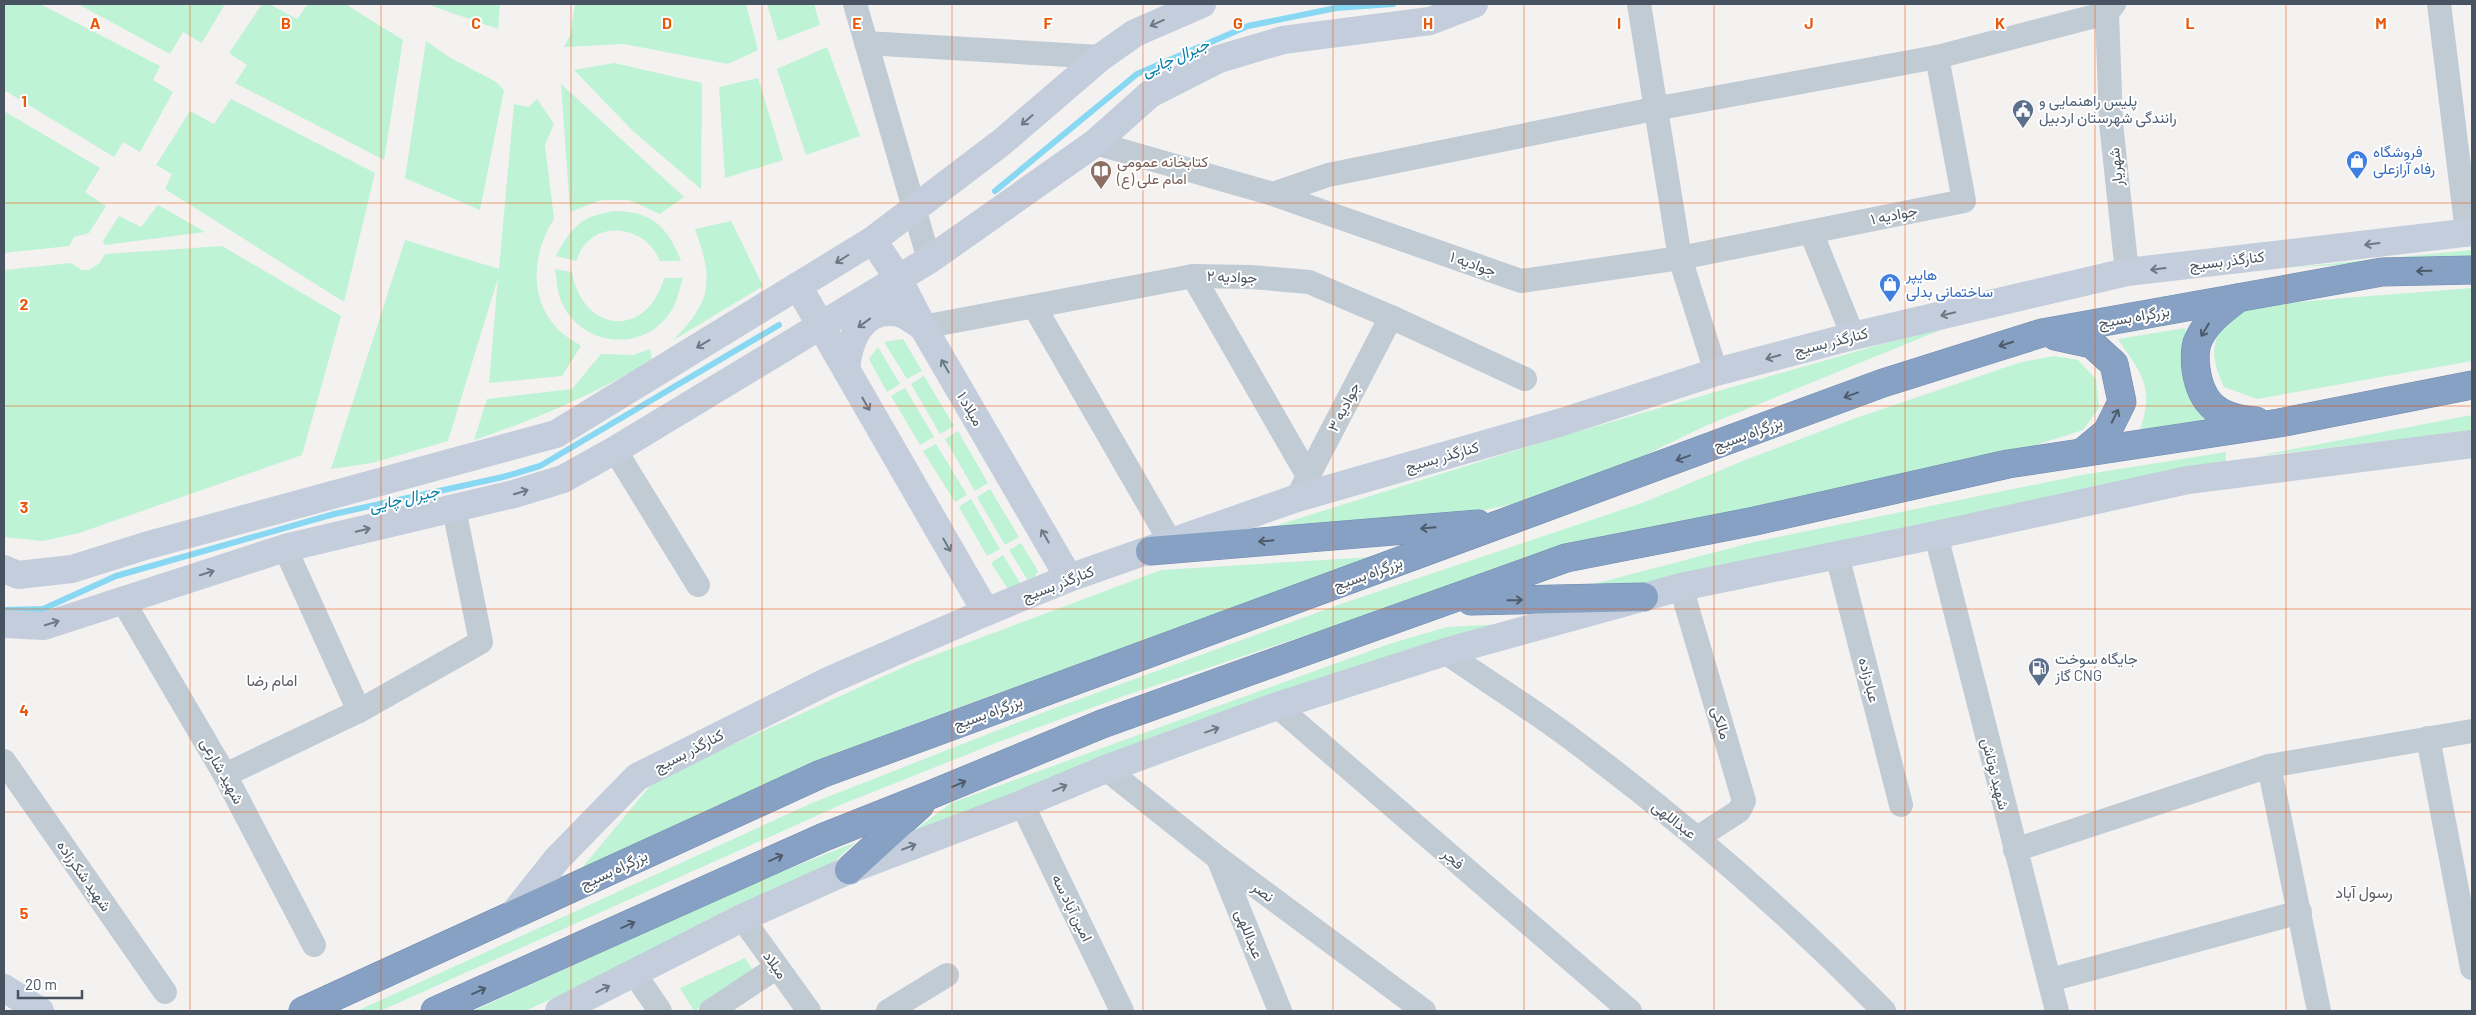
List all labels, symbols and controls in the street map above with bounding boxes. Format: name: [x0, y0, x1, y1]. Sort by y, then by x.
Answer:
text: A: [90, 13, 101, 32]
text: B: [281, 13, 291, 32]
text: C: [471, 13, 481, 32]
text: D: [662, 13, 672, 32]
text: E: [852, 13, 862, 32]
text: F: [1044, 13, 1053, 32]
text: G: [1233, 13, 1243, 32]
text: H: [1423, 13, 1433, 32]
text: I: [1617, 13, 1621, 32]
text: J: [1804, 13, 1814, 32]
text: K: [1995, 13, 2005, 32]
text: L: [2185, 13, 2195, 32]
text: M: [2375, 13, 2387, 32]
one-way arrow: [1150, 19, 1165, 29]
water label: جیرال چایی: [1138, 33, 1214, 83]
text: 1: [21, 91, 27, 110]
place label: پلیس راهنمایی و رانندگی شهرستان اردبیل: [2039, 91, 2177, 128]
public building icon: پلیس راهنمایی و رانندگی شهرستان اردبیل: [2011, 98, 2035, 129]
one-way arrow: [1021, 114, 1034, 125]
place label: فروشگاه رفاه آرازعلی: [2373, 142, 2435, 179]
street label: شهریار: [2104, 147, 2127, 188]
shop icon: فروشگاه رفاه آرازعلی: [2345, 149, 2369, 180]
place label: کتابخانه عمومی امام علی (ع): [1116, 152, 1208, 190]
library icon: کتابخانه عمومی امام علی (ع): [1089, 159, 1113, 190]
street label: جوادیه ۱: [1869, 201, 1919, 228]
one-way arrow: [2364, 239, 2380, 249]
street label: کنارگذر بسیج: [2188, 246, 2266, 277]
street label: جوادیه ۱: [1448, 247, 1499, 280]
one-way arrow: [835, 255, 849, 265]
one-way arrow: [2150, 264, 2166, 274]
place label: هایپر ساختمانی بدلی: [1905, 265, 1993, 302]
street label: جوادیه ۲: [1206, 266, 1258, 287]
one-way arrow: [2416, 266, 2432, 276]
shop icon: هایپر ساختمانی بدلی: [1878, 272, 1902, 303]
text: 2: [20, 294, 29, 313]
street label: بزرگراه بسیج: [2097, 301, 2172, 334]
one-way arrow: [1941, 310, 1957, 319]
one-way arrow: [857, 318, 871, 328]
street label: کنارگذر بسیج: [1792, 323, 1871, 362]
one-way arrow: [2199, 323, 2209, 337]
one-way arrow: [697, 340, 711, 350]
one-way arrow: [1998, 340, 2014, 350]
one-way arrow: [1766, 352, 1782, 362]
one-way arrow: [940, 358, 950, 373]
street label: جوادیه ۳: [1323, 379, 1364, 435]
street label: میلاد ۱: [953, 388, 988, 430]
one-way arrow: [1844, 391, 1859, 400]
one-way arrow: [862, 397, 872, 411]
one-way arrow: [2111, 409, 2120, 424]
street label: بزرگراه بسیج: [1711, 412, 1786, 457]
street label: کنارگذر بسیج: [1403, 437, 1482, 478]
one-way arrow: [1675, 454, 1691, 463]
water label: جیرال چایی: [367, 480, 443, 518]
one-way arrow: [513, 487, 529, 497]
text: 3: [20, 497, 28, 516]
one-way arrow: [1420, 523, 1436, 533]
one-way arrow: [355, 525, 371, 534]
one-way arrow: [1039, 530, 1049, 544]
one-way arrow: [1258, 537, 1274, 546]
one-way arrow: [943, 538, 953, 552]
street label: بزرگراه بسیج: [1331, 552, 1406, 597]
street label: کنارگذر بسیج: [1019, 561, 1098, 608]
one-way arrow: [198, 568, 214, 578]
one-way arrow: [1507, 595, 1523, 605]
one-way arrow: [44, 618, 60, 628]
place label: جایگاه سوخت گاز CNG: [2054, 649, 2138, 685]
street label: عبادزاده: [1855, 655, 1884, 705]
fuel station icon: جایگاه سوخت گاز CNG: [2027, 656, 2051, 687]
district label: امام رضا: [247, 670, 297, 691]
street label: بزرگراه بسیج: [951, 691, 1026, 736]
text: 4: [19, 700, 29, 719]
street label: مالکی: [1707, 704, 1735, 742]
street label: کنارگذر بسیج: [651, 725, 728, 778]
one-way arrow: [1203, 725, 1219, 734]
street label: شهید شارعی: [196, 734, 249, 808]
street label: شهید نوتاش: [1976, 736, 2014, 812]
one-way arrow: [951, 778, 966, 787]
one-way arrow: [1052, 783, 1067, 792]
street label: عبداللهی: [1648, 796, 1701, 844]
street label: شهید شکرزاده: [53, 836, 116, 915]
one-way arrow: [901, 842, 916, 851]
street label: فجر: [1438, 843, 1468, 873]
street label: بزرگراه بسیج: [577, 846, 651, 895]
one-way arrow: [768, 853, 783, 863]
street label: امین آباد سه: [1047, 871, 1097, 945]
street label: نصر: [1248, 877, 1278, 906]
district label: رسول آباد: [2335, 882, 2393, 903]
text: 5: [20, 903, 29, 922]
street label: عبداللهی: [1230, 906, 1268, 962]
one-way arrow: [620, 920, 635, 930]
street label: میلاد: [759, 947, 792, 982]
scale bar: [18, 968, 81, 1000]
text: 20 m: [25, 975, 57, 993]
one-way arrow: [595, 984, 610, 993]
one-way arrow: [471, 986, 486, 996]

